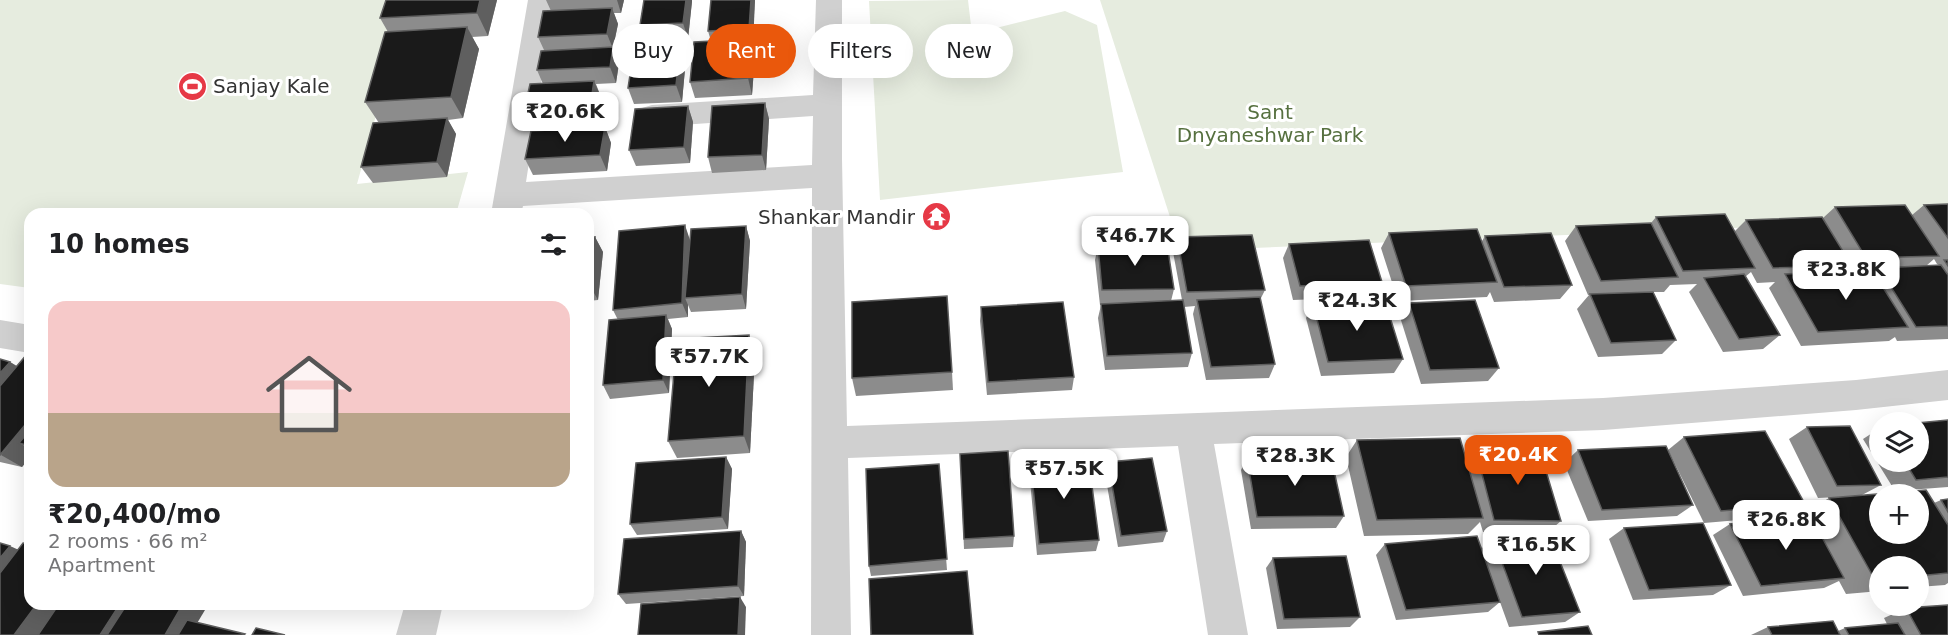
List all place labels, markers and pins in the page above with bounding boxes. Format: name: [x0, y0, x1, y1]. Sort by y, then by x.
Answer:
sports icon: Sanjay Kale: [176, 70, 208, 102]
place label: Sanjay Kale: [213, 74, 330, 98]
pin: ₹20.6K: [516, 92, 614, 143]
temple icon: Shankar Mandir: [920, 201, 952, 233]
place label: Shankar Mandir: [758, 205, 916, 229]
pin: ₹46.7K: [1086, 216, 1184, 267]
pin: ₹23.8K: [1797, 250, 1895, 301]
pin: ₹24.3K: [1308, 281, 1406, 332]
pin: ₹57.7K: [660, 337, 758, 388]
pin: ₹20.4K: [1469, 435, 1567, 486]
pin: ₹28.3K: [1246, 436, 1344, 487]
pin: ₹57.5K: [1015, 449, 1113, 500]
pin: ₹26.8K: [1737, 500, 1835, 551]
pin: ₹16.5K: [1487, 525, 1585, 576]

